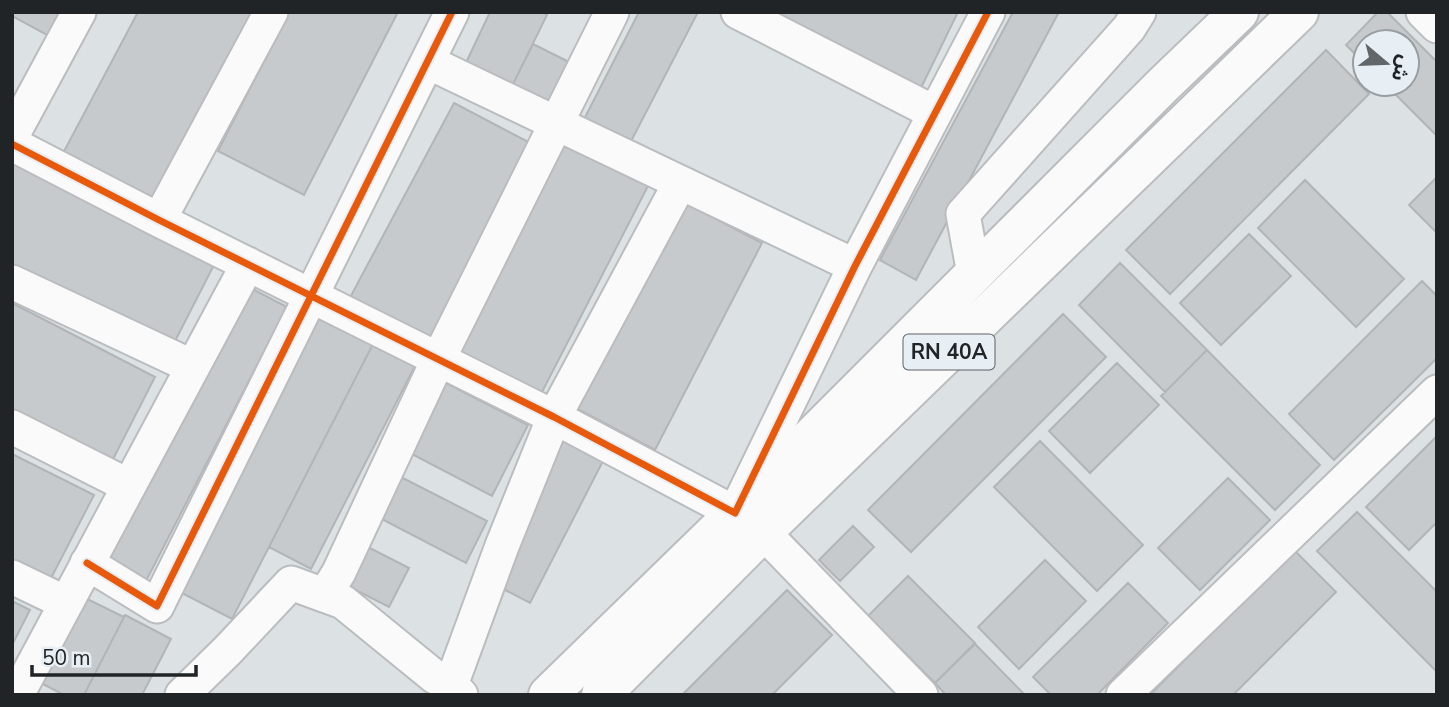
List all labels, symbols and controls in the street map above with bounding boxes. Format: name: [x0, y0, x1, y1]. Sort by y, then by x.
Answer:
north arrow: [1351, 28, 1421, 98]
text: ش: [1385, 52, 1418, 85]
road number: RN 40A: [904, 334, 995, 370]
scale bar: [32, 634, 196, 678]
text: 50 m: [42, 644, 91, 672]

